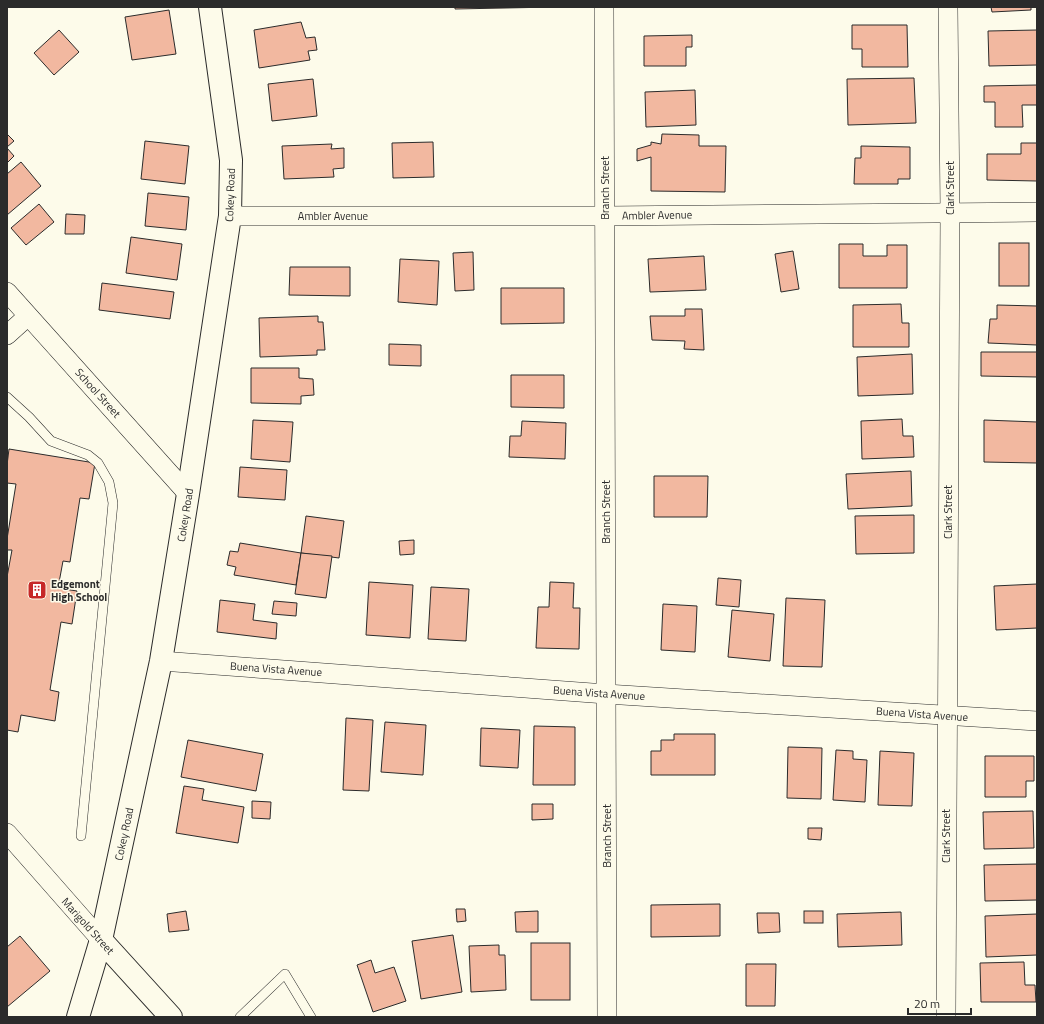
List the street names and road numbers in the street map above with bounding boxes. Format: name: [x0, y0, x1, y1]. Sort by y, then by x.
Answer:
street label: Branch Street: [597, 156, 613, 220]
street label: Clark Street: [942, 161, 958, 215]
street label: Cokey Road: [221, 168, 239, 222]
street label: Ambler Avenue: [622, 206, 693, 224]
street label: Ambler Avenue: [298, 208, 369, 224]
street label: School Street: [71, 365, 125, 421]
street label: Branch Street: [598, 480, 614, 544]
street label: Clark Street: [940, 485, 956, 539]
street label: Cokey Road: [173, 487, 197, 543]
street label: Buena Vista Avenue: [229, 658, 323, 680]
street label: Buena Vista Avenue: [552, 682, 646, 704]
street label: Buena Vista Avenue: [875, 703, 969, 725]
street label: Branch Street: [599, 804, 615, 868]
street label: Cokey Road: [111, 806, 137, 862]
street label: Clark Street: [938, 809, 954, 863]
street label: Marigold Street: [58, 894, 118, 958]

